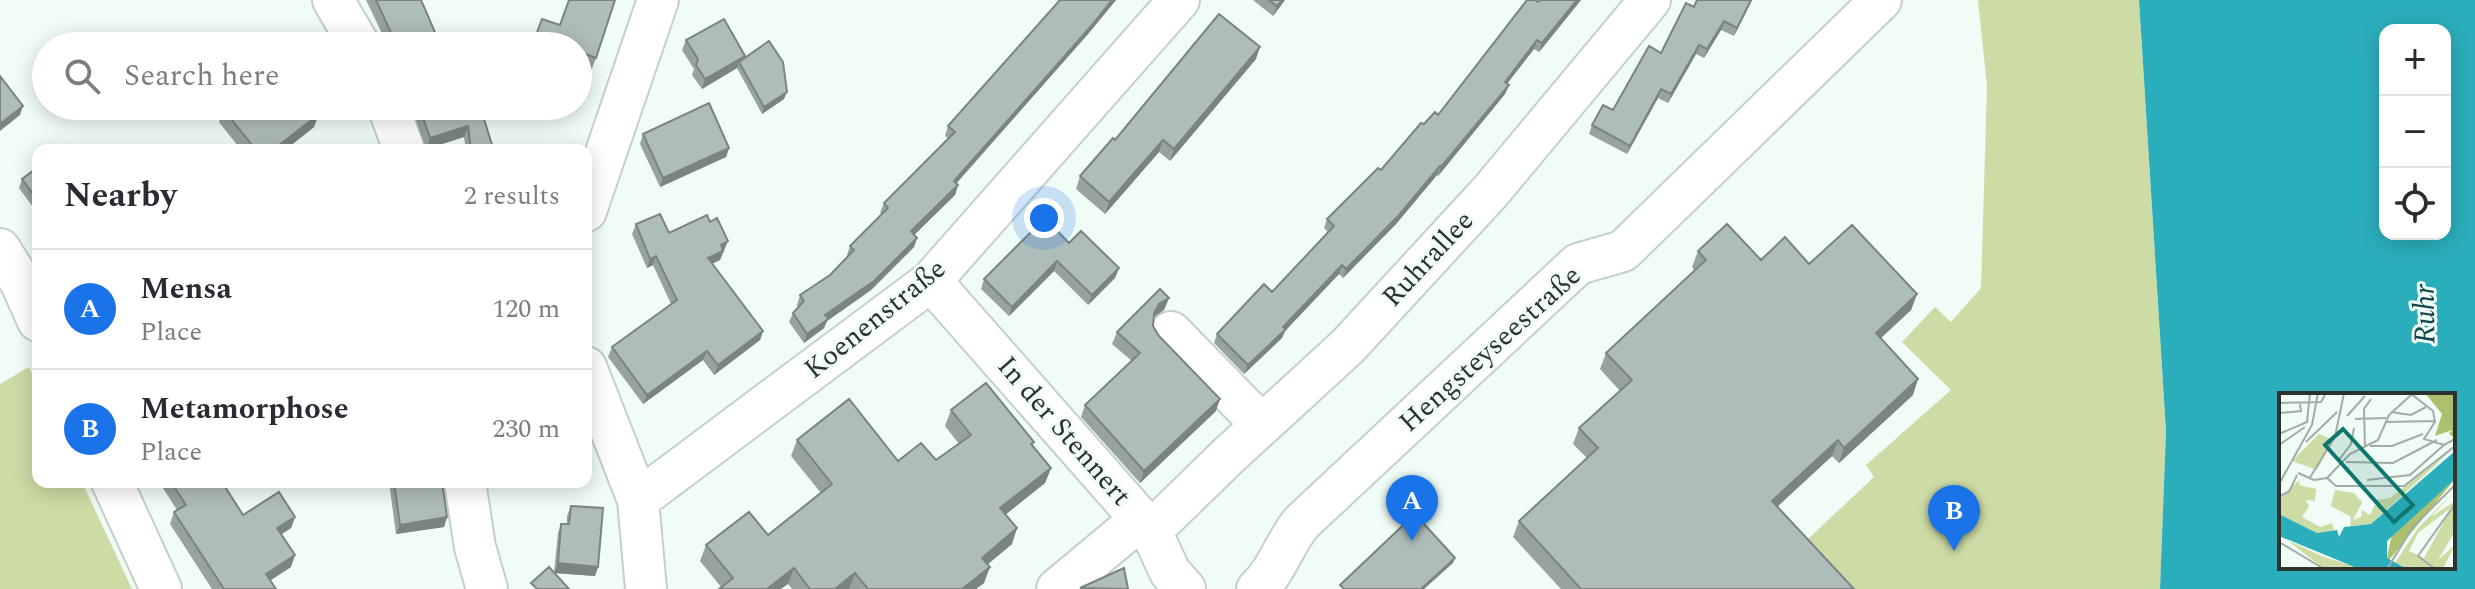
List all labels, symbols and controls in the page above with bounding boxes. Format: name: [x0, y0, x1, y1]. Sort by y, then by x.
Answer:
map controls: [2379, 24, 2451, 240]
button: +: [2379, 24, 2451, 96]
search box: [32, 32, 592, 120]
text: Search here: [124, 53, 280, 99]
icon: search: [60, 54, 104, 98]
button: −: [2379, 96, 2451, 168]
button: locate: [2379, 168, 2451, 240]
text: Nearby: [64, 170, 177, 222]
text: 2 results: [464, 176, 560, 216]
your location: [1024, 198, 1064, 238]
street label: Ruhrallee: [1372, 201, 1484, 317]
street label: Koenenstraße: [795, 248, 955, 390]
street label: Hengsteyseestraße: [1389, 255, 1591, 443]
text: Mensa: [140, 266, 232, 312]
water label: Ruhr: [2401, 283, 2449, 344]
text: A: [80, 289, 100, 329]
text: 120 m: [492, 289, 560, 329]
text: Place: [140, 312, 202, 352]
street label: In der Stennert: [986, 346, 1142, 516]
text: Metamorphose: [140, 386, 349, 432]
inset map: [2279, 393, 2455, 569]
text: B: [81, 409, 99, 449]
text: 230 m: [492, 409, 560, 449]
text: Place: [140, 432, 202, 472]
pin: A: [1386, 475, 1438, 541]
pin: B: [1928, 485, 1980, 551]

